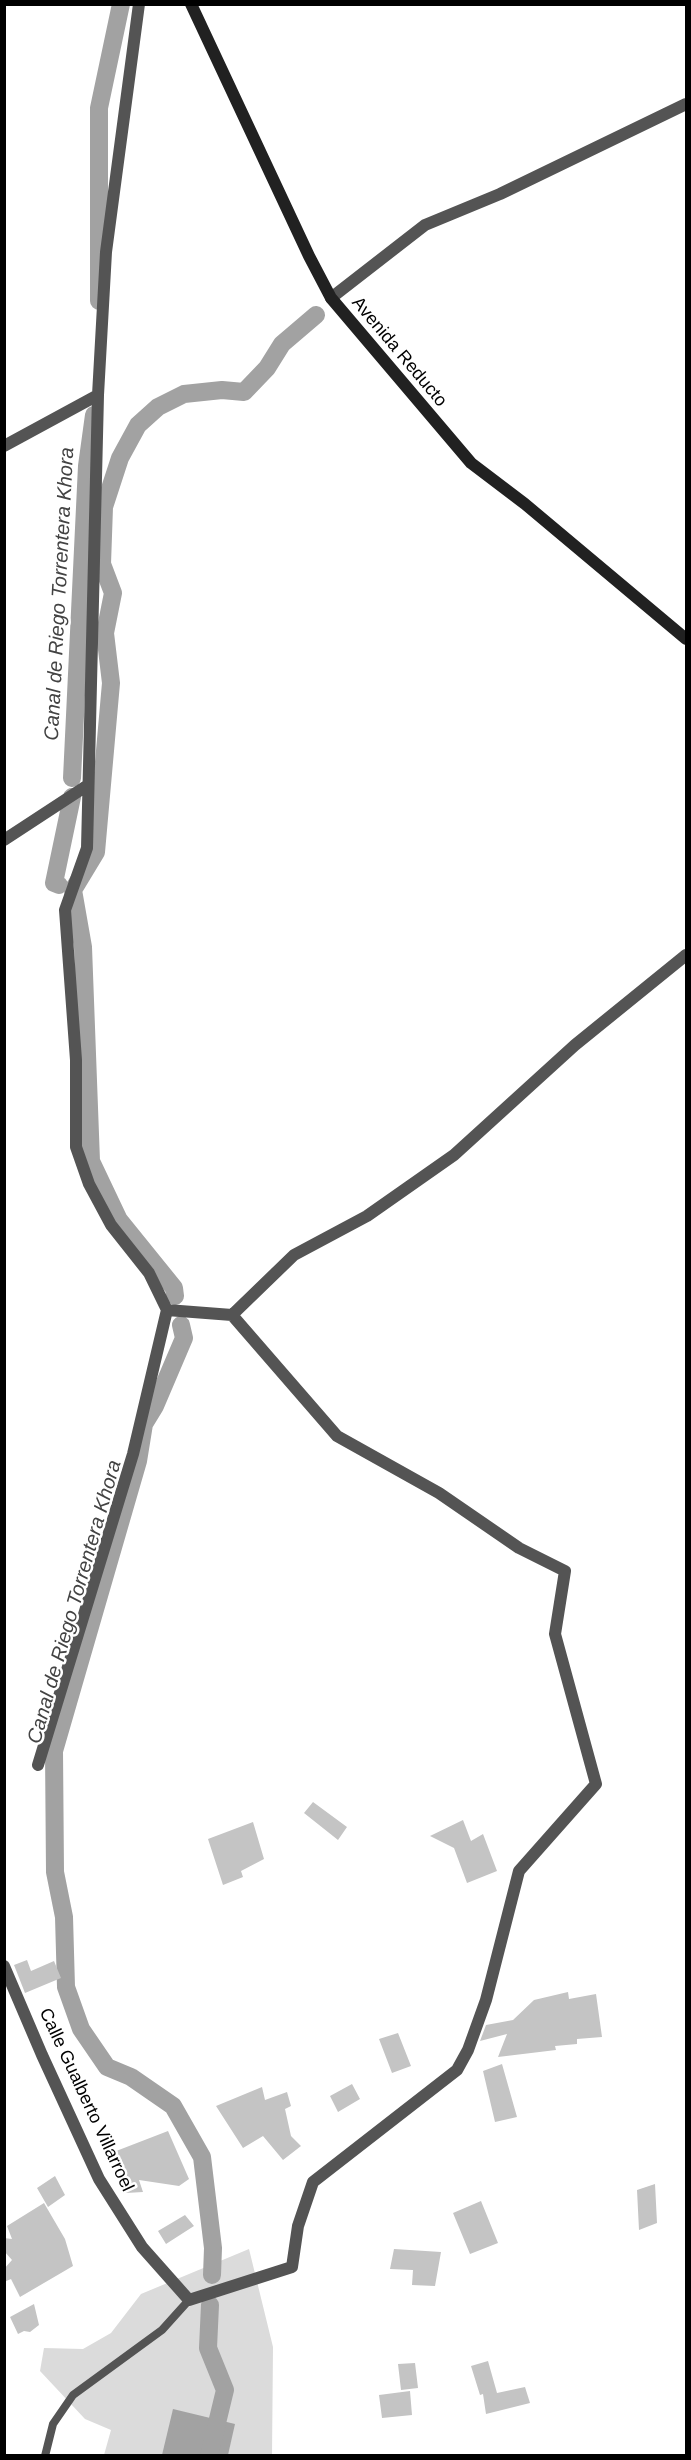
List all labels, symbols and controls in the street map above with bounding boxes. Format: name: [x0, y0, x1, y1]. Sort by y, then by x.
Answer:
street label: Avenida Reducto: [347, 293, 451, 411]
water label: Canal de Riego Torrentera Khora: [40, 447, 80, 741]
water label: Canal de Riego Torrentera Khora: [23, 1457, 127, 1747]
street label: Calle Gualberto Villarroel: [34, 2005, 138, 2195]

